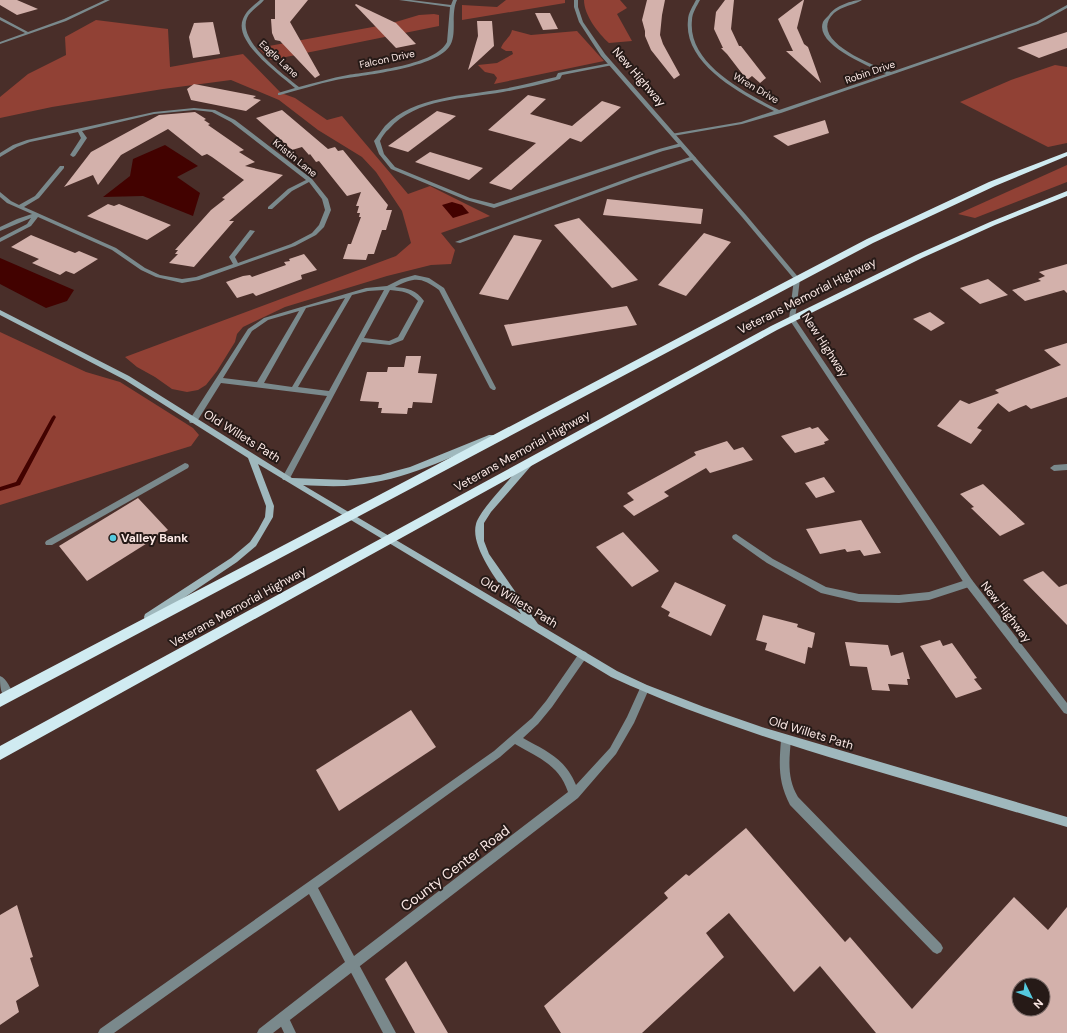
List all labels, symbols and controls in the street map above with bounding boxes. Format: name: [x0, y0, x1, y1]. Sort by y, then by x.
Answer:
street label: Eagle Lane: [257, 37, 302, 81]
street label: New Highway: [609, 44, 669, 110]
street label: Falcon Drive: [358, 47, 416, 71]
street label: Robin Drive: [843, 57, 897, 87]
street label: Wren Drive: [731, 70, 782, 106]
street label: Kristin Lane: [270, 136, 320, 180]
street label: Veterans Memorial Highway: [735, 254, 879, 338]
street label: New Highway: [798, 310, 852, 381]
street label: Old Willets Path: [201, 406, 284, 466]
street label: Veterans Memorial Highway: [451, 407, 593, 495]
place label: Valley Bank: [121, 530, 188, 546]
marker: Valley Bank: [108, 533, 118, 543]
street label: Veterans Memorial Highway: [167, 563, 309, 651]
street label: Old Willets Path: [477, 573, 561, 631]
street label: New Highway: [977, 578, 1035, 646]
street label: Old Willets Path: [767, 713, 855, 753]
street label: County Center Road: [397, 821, 513, 915]
north arrow: [1011, 977, 1051, 1017]
text: N: [1030, 996, 1046, 1012]

